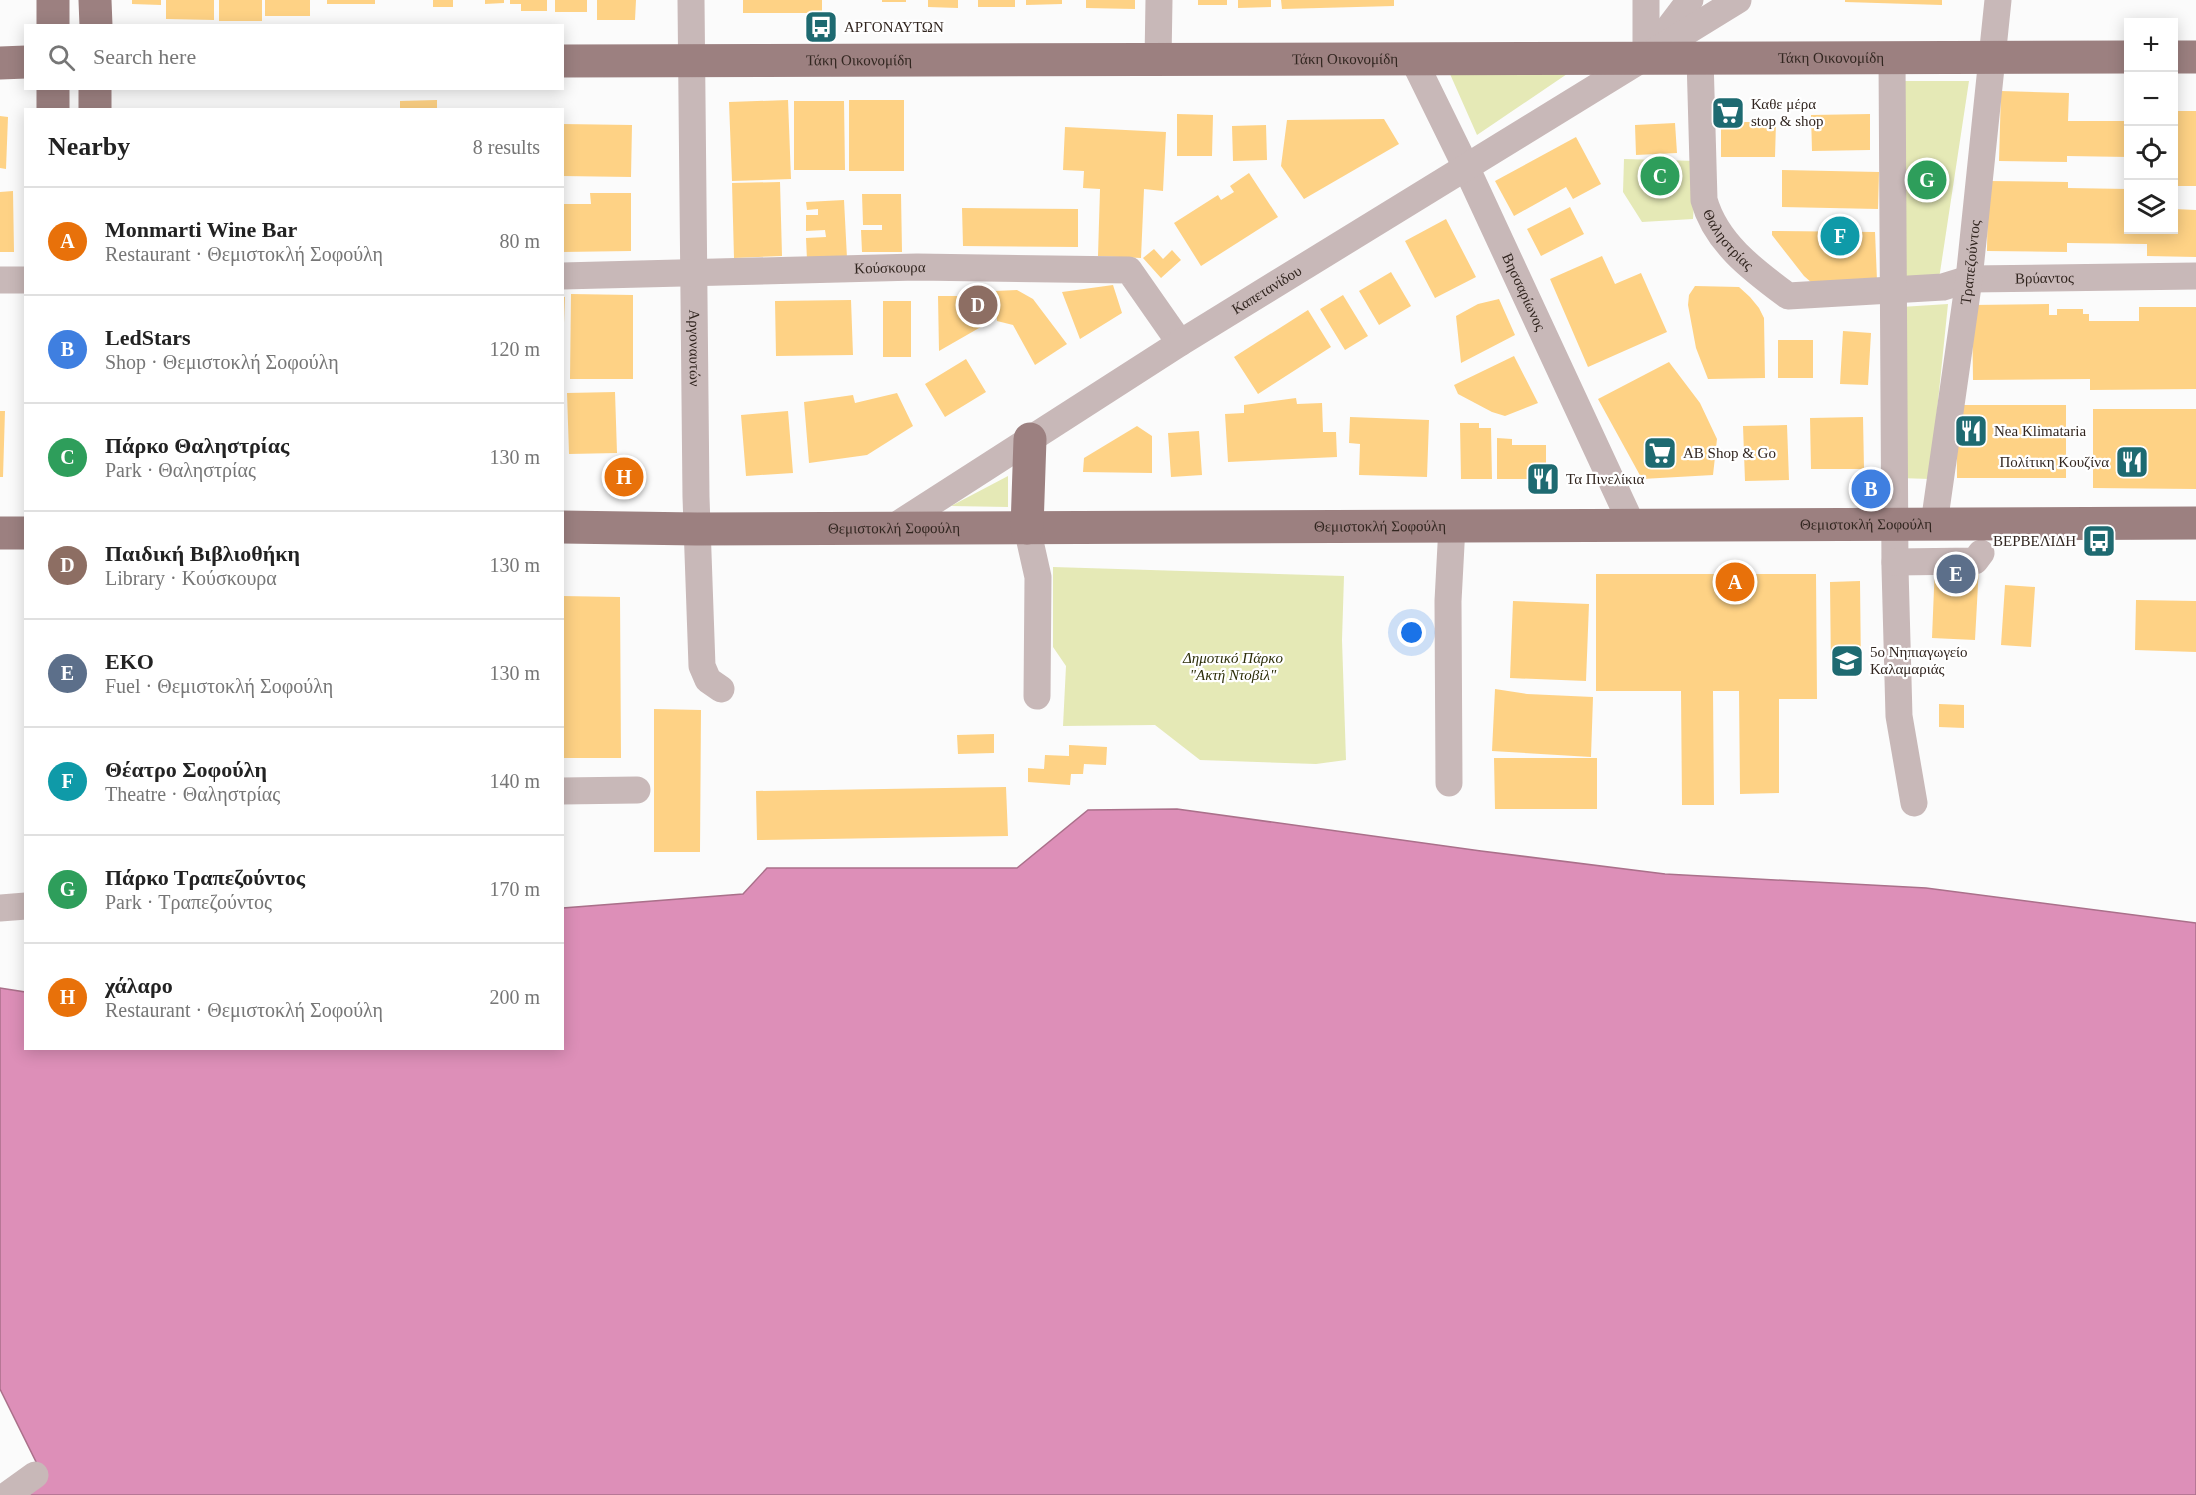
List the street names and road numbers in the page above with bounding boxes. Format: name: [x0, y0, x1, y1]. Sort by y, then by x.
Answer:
street label: Τάκη Οικονομίδη: [1778, 50, 1884, 66]
street label: Τάκη Οικονομίδη: [1292, 51, 1398, 67]
street label: Τάκη Οικονομίδη: [806, 52, 912, 68]
street label: Θαληστρίας: [1700, 207, 1757, 273]
street label: Τραπεζούντος: [1957, 219, 1983, 306]
street label: Βησσαρίωνος: [1499, 251, 1549, 333]
street label: Κούσκουρα: [854, 259, 926, 277]
street label: Καπετανίδου: [1229, 262, 1304, 317]
street label: Βρύαντος: [2015, 270, 2074, 286]
street label: Αργοναυτών: [686, 309, 703, 387]
street label: Θεμιστοκλή Σοφούλη: [1800, 516, 1932, 533]
street label: Θεμιστοκλή Σοφούλη: [1314, 518, 1446, 535]
street label: Θεμιστοκλή Σοφούλη: [828, 520, 960, 536]

